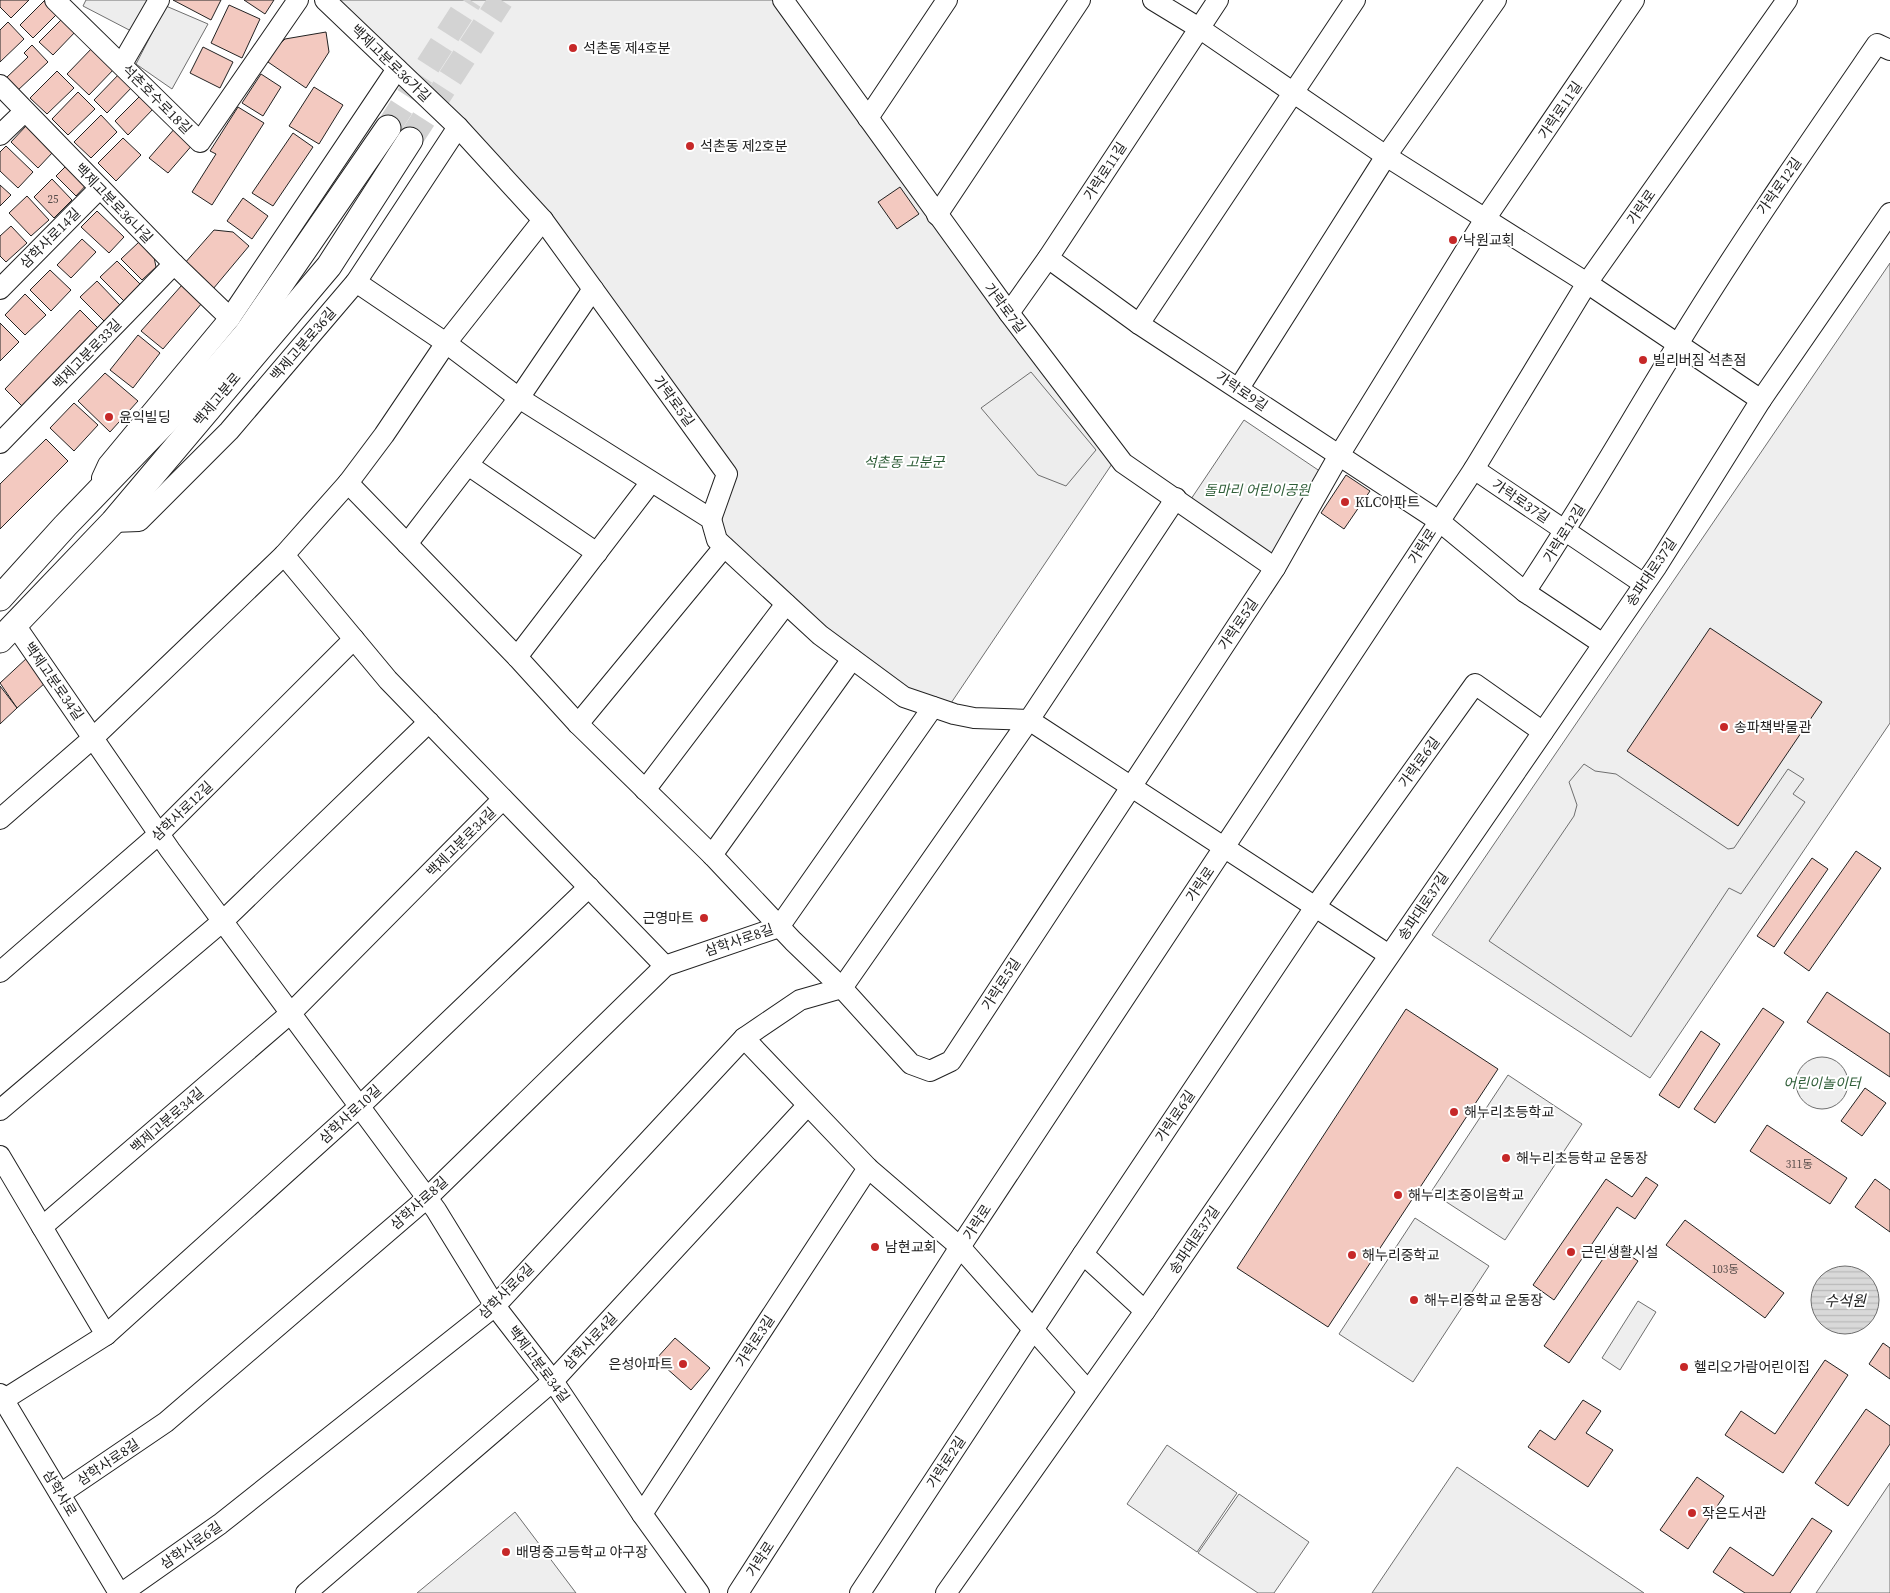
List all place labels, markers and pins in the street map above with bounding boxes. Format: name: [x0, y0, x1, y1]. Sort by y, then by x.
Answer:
place label: 석촌동 제4호분: [583, 38, 671, 58]
marker: 석촌동 제4호분: [567, 42, 579, 54]
place label: 석촌동 제2호분: [700, 136, 788, 156]
marker: 석촌동 제2호분: [684, 140, 696, 152]
place label: 낙원교회: [1463, 230, 1515, 250]
marker: 낙원교회: [1447, 234, 1459, 246]
place label: 빌리버짐 석촌점: [1653, 350, 1746, 370]
marker: 빌리버짐 석촌점: [1637, 354, 1649, 366]
place label: 윤익빌딩: [119, 407, 171, 427]
marker: 윤익빌딩: [103, 411, 115, 423]
place label: KLC아파트: [1355, 492, 1420, 512]
marker: KLC아파트: [1339, 496, 1351, 508]
place label: 송파책박물관: [1734, 717, 1811, 737]
marker: 송파책박물관: [1718, 721, 1730, 733]
place label: 근영마트: [642, 908, 694, 928]
marker: 근영마트: [698, 912, 710, 924]
place label: 해누리초등학교: [1464, 1102, 1554, 1122]
marker: 해누리초등학교: [1448, 1106, 1460, 1118]
place label: 해누리초등학교 운동장: [1516, 1148, 1648, 1168]
marker: 해누리초등학교 운동장: [1500, 1152, 1512, 1164]
place label: 해누리초중이음학교: [1408, 1185, 1524, 1205]
marker: 해누리초중이음학교: [1392, 1189, 1404, 1201]
place label: 남현교회: [885, 1237, 937, 1257]
marker: 남현교회: [869, 1241, 881, 1253]
place label: 근린생활시설: [1581, 1242, 1658, 1262]
place label: 해누리중학교: [1362, 1245, 1439, 1265]
marker: 근린생활시설: [1565, 1246, 1577, 1258]
marker: 해누리중학교: [1346, 1249, 1358, 1261]
place label: 해누리중학교 운동장: [1424, 1290, 1543, 1310]
marker: 해누리중학교 운동장: [1408, 1294, 1420, 1306]
place label: 은성아파트: [609, 1354, 673, 1374]
place label: 헬리오가람어린이집: [1694, 1357, 1810, 1377]
marker: 은성아파트: [677, 1358, 689, 1370]
marker: 헬리오가람어린이집: [1678, 1361, 1690, 1373]
place label: 작은도서관: [1702, 1503, 1767, 1523]
marker: 작은도서관: [1686, 1507, 1698, 1519]
place label: 배명중고등학교 야구장: [516, 1542, 648, 1562]
marker: 배명중고등학교 야구장: [500, 1546, 512, 1558]

